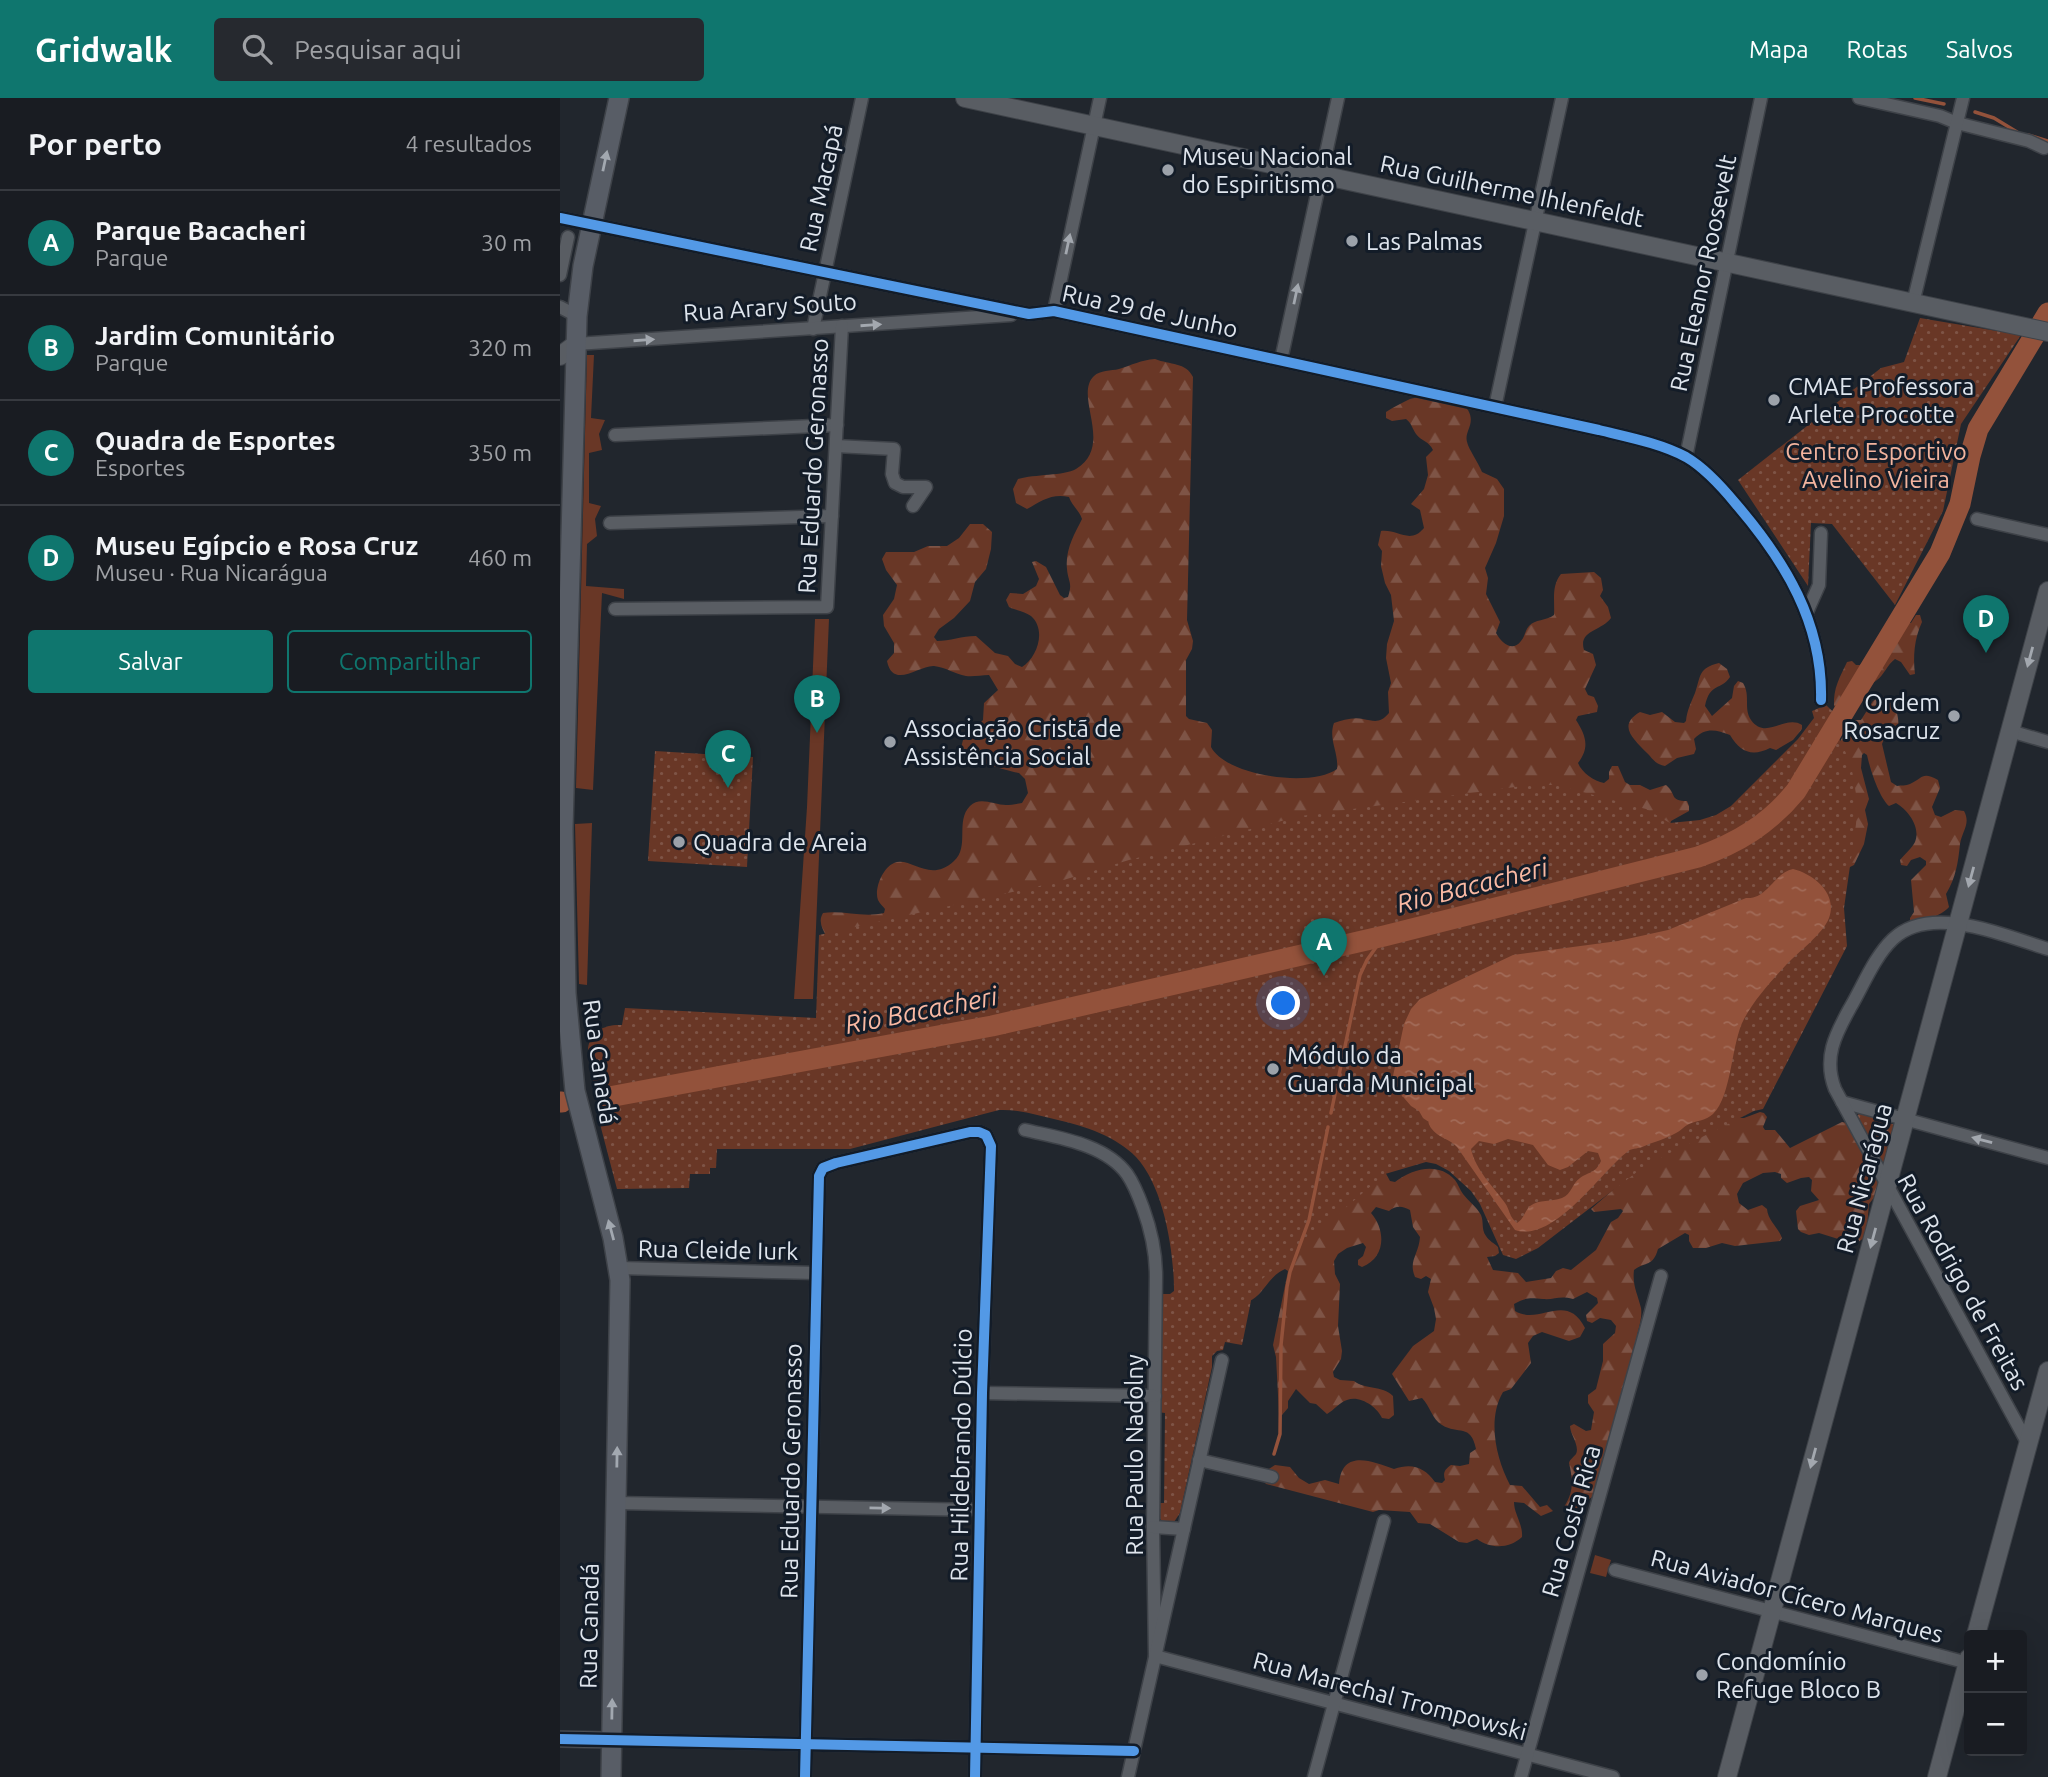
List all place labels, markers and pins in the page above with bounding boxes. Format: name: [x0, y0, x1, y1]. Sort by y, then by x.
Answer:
place label: Museu Nacional do Espiritismo: [1182, 143, 1352, 198]
marker: Museu Nacional do Espiritismo: [1160, 162, 1176, 178]
place label: Las Palmas: [1366, 228, 1483, 255]
marker: Las Palmas: [1344, 233, 1360, 249]
place label: CMAE Professora Arlete Procotte: [1788, 373, 1974, 428]
marker: CMAE Professora Arlete Procotte: [1766, 392, 1782, 408]
pin: D: [1963, 595, 2009, 653]
pin: B: [794, 675, 840, 733]
place label: Ordem Rosacruz: [1843, 689, 1940, 744]
marker: Ordem Rosacruz: [1946, 708, 1962, 724]
place label: Associação Cristã de Assistência Social: [904, 715, 1122, 770]
pin: C: [705, 730, 751, 788]
marker: Associação Cristã de Assistência Social: [882, 734, 898, 750]
place label: Quadra de Areia: [693, 829, 867, 856]
marker: Quadra de Areia: [671, 834, 687, 850]
pin: A: [1301, 918, 1347, 976]
place label: Módulo da Guarda Municipal: [1287, 1042, 1474, 1097]
marker: Módulo da Guarda Municipal: [1265, 1061, 1281, 1077]
place label: Condomínio Refuge Bloco B: [1716, 1648, 1881, 1703]
marker: Condomínio Refuge Bloco B: [1694, 1667, 1710, 1683]

